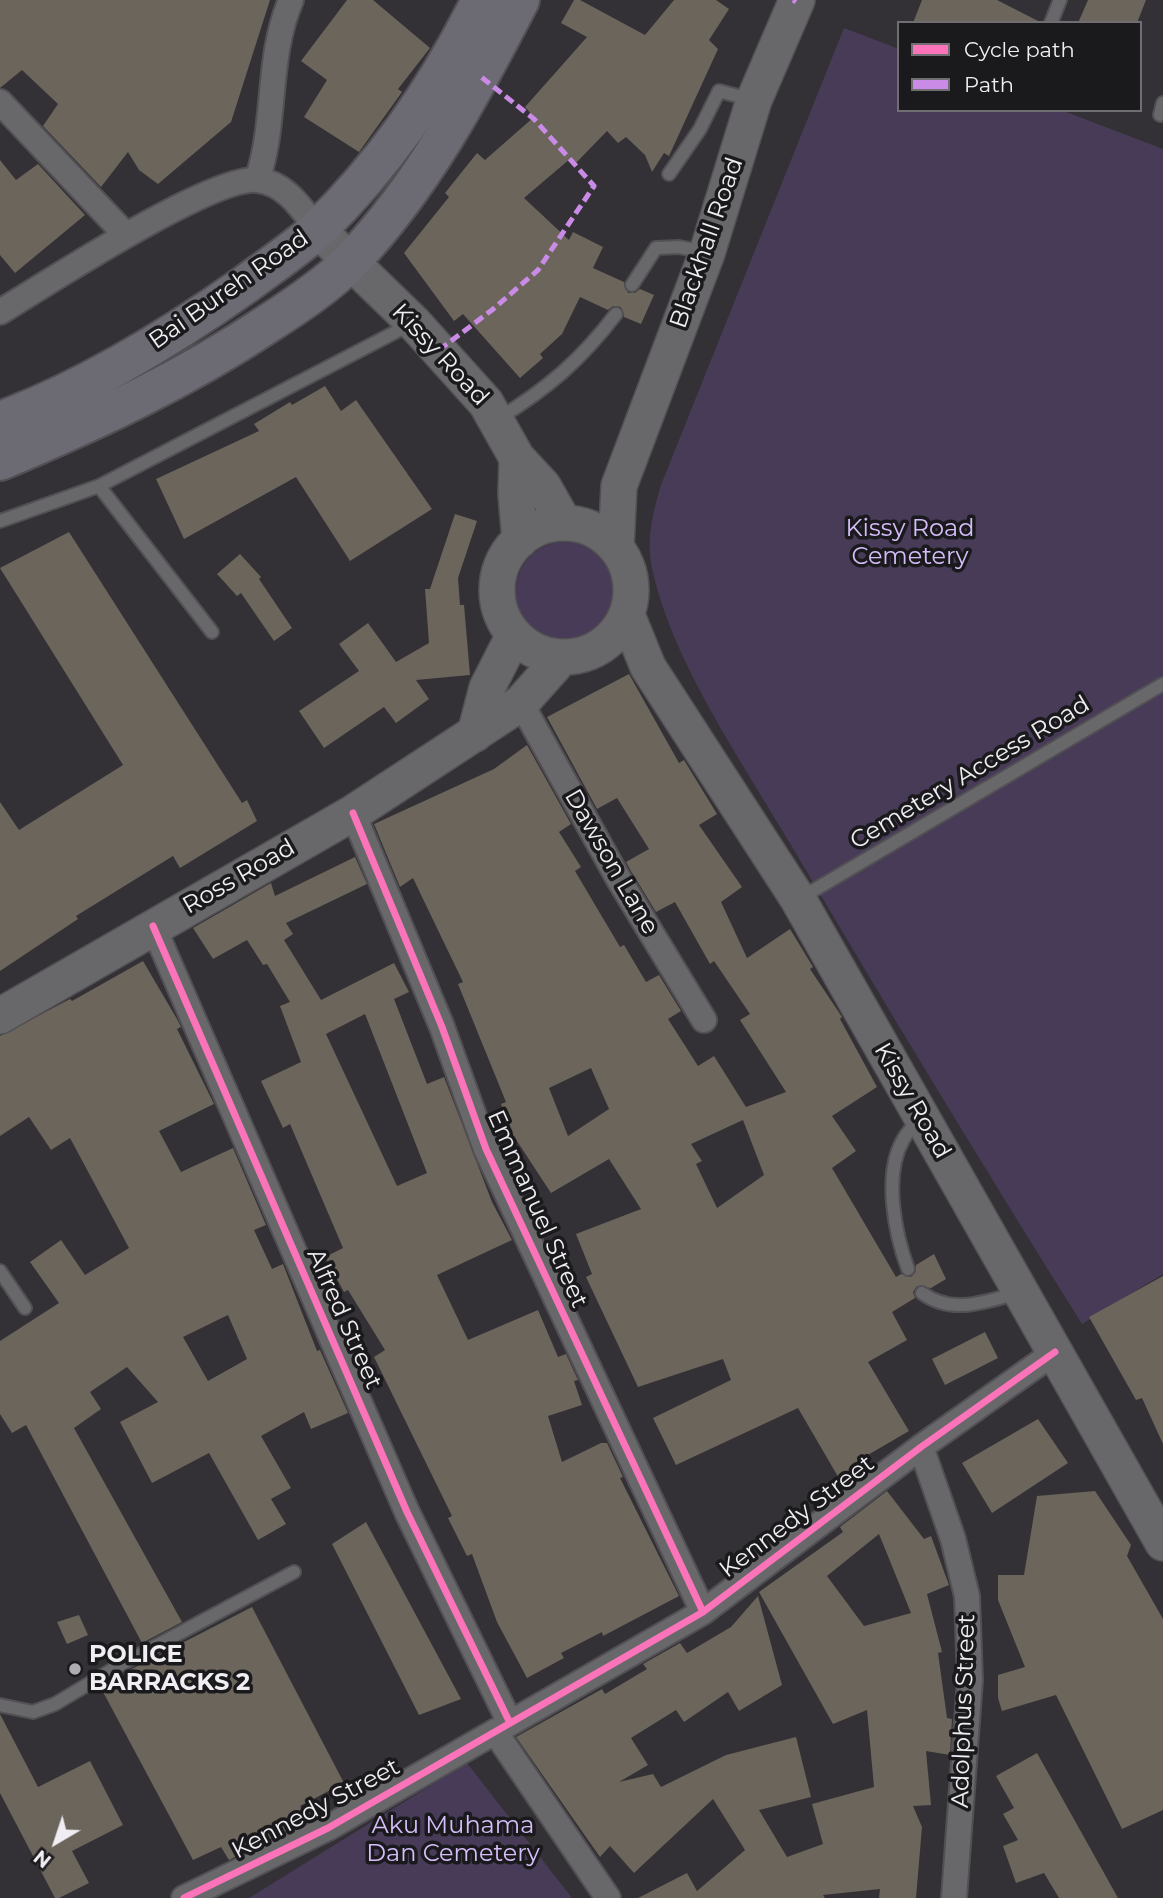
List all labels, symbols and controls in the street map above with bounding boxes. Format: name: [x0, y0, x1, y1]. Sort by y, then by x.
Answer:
legend: [897, 21, 1142, 112]
text: Cycle path: [964, 37, 1075, 62]
text: Path: [964, 72, 1014, 97]
street label: Blackhall Road: [664, 154, 750, 332]
street label: Bai Bureh Road: [144, 224, 314, 356]
street label: Kissy Road: [385, 298, 495, 412]
park label: Kissy Road Cemetery: [846, 515, 974, 571]
street label: Cemetery Access Road: [845, 690, 1095, 856]
street label: Dawson Lane: [558, 784, 664, 940]
street label: Ross Road: [178, 833, 300, 921]
street label: Kissy Road: [867, 1038, 957, 1164]
street label: Emmanuel Street: [480, 1106, 594, 1312]
street label: Alfred Street: [300, 1244, 388, 1394]
street label: Kennedy Street: [714, 1450, 880, 1584]
street label: Adolphus Street: [946, 1614, 982, 1808]
place label: POLICE BARRACKS 2: [89, 1641, 250, 1697]
marker: POLICE BARRACKS 2: [67, 1661, 83, 1677]
street label: Kennedy Street: [227, 1753, 405, 1865]
north arrow: [21, 1807, 91, 1877]
park label: Aku Muhama Dan Cemetery: [366, 1812, 540, 1868]
text: N: [29, 1845, 56, 1872]

